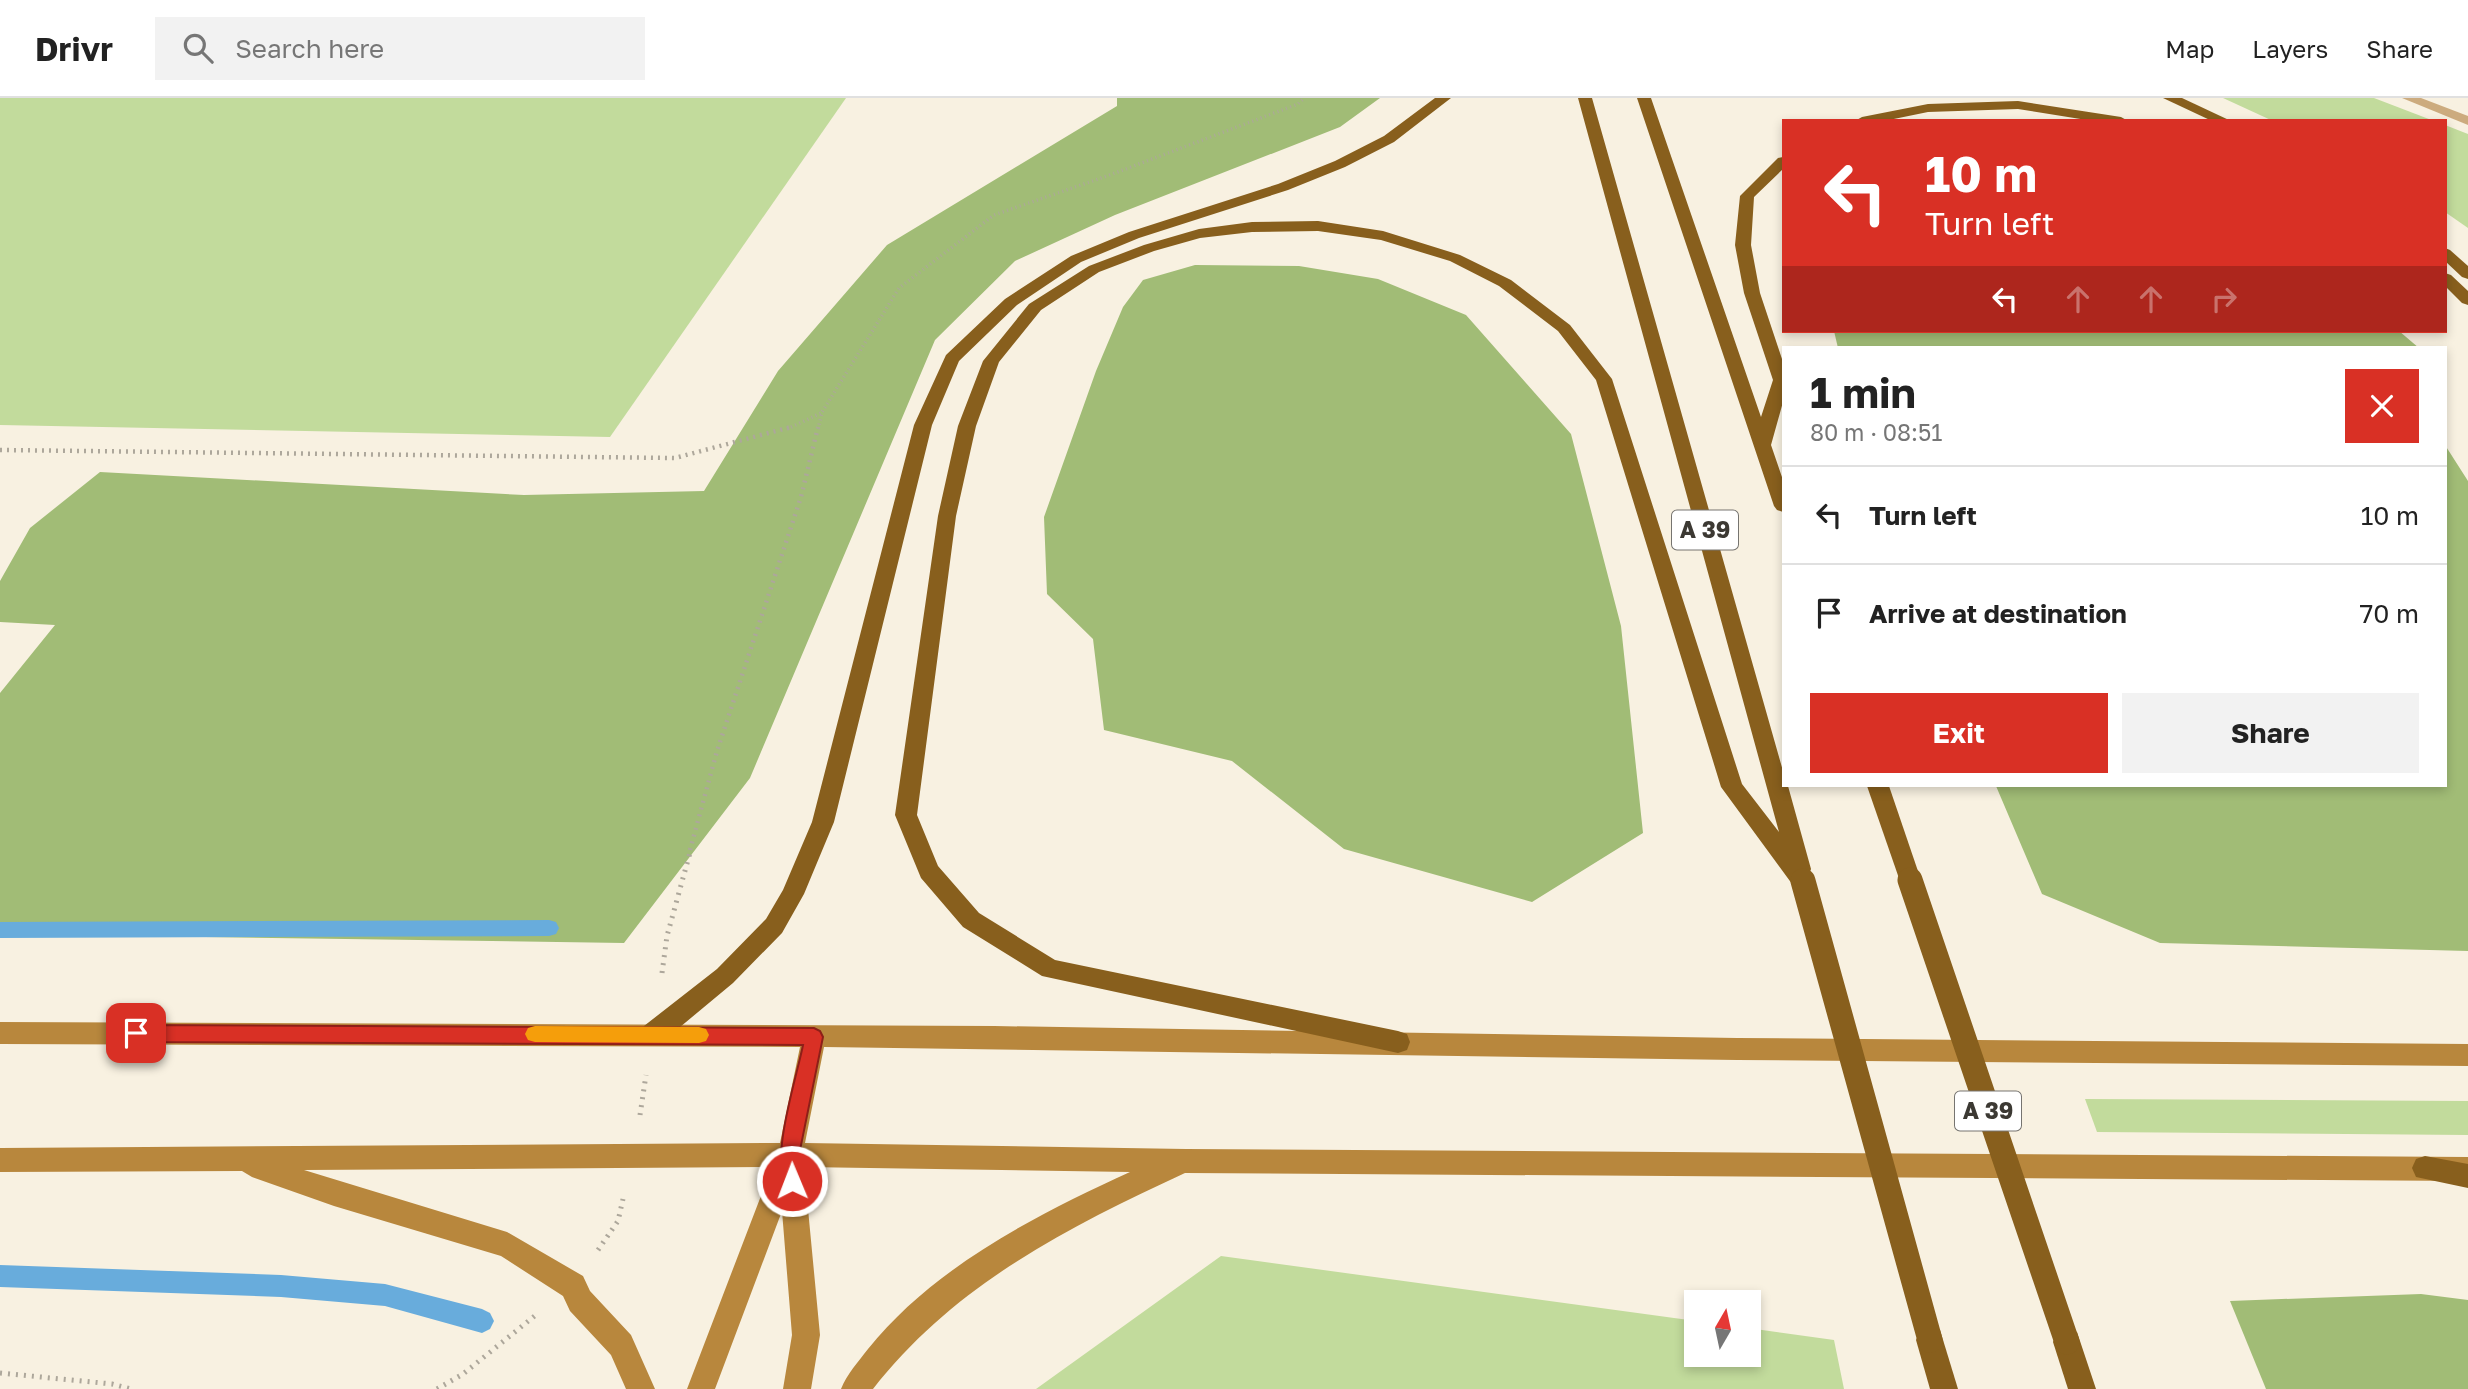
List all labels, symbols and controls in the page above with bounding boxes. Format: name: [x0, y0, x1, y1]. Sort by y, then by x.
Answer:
search box: [155, 17, 645, 80]
text: Drivr: [35, 29, 113, 68]
icon: search: [179, 29, 217, 67]
text: Search here: [235, 33, 384, 64]
text: Map: [2165, 34, 2214, 63]
text: Layers: [2252, 34, 2328, 63]
text: Share: [2366, 34, 2433, 63]
text: 10 m: [1925, 144, 2037, 203]
icon: left: [1810, 147, 1901, 238]
text: Turn left: [1925, 204, 2054, 242]
icon: left: [1986, 280, 2024, 318]
icon: ahead: [2059, 280, 2097, 318]
icon: ahead: [2132, 280, 2170, 318]
icon: right: [2205, 280, 2243, 318]
text: 1 min: [1810, 367, 1916, 417]
button: close: [2345, 369, 2419, 443]
text: 80 m · 08:51: [1810, 418, 1942, 446]
icon: left: [1810, 496, 1848, 534]
text: Turn left: [1869, 500, 1977, 531]
text: 10 m: [2361, 500, 2419, 531]
road number: A 39: [1672, 510, 1738, 550]
icon: arrive: [1810, 594, 1848, 632]
text: Arrive at destination: [1869, 598, 2127, 629]
text: 70 m: [2360, 598, 2419, 629]
button: Exit: [1810, 693, 2108, 773]
button: Share: [2122, 693, 2419, 773]
pin: [106, 1003, 166, 1063]
icon: arrive: [117, 1014, 155, 1052]
road number: A 39: [1955, 1092, 2021, 1130]
position arrow: [755, 1144, 829, 1218]
north arrow: [1684, 1290, 1760, 1367]
map controls: [1684, 1290, 1761, 1367]

